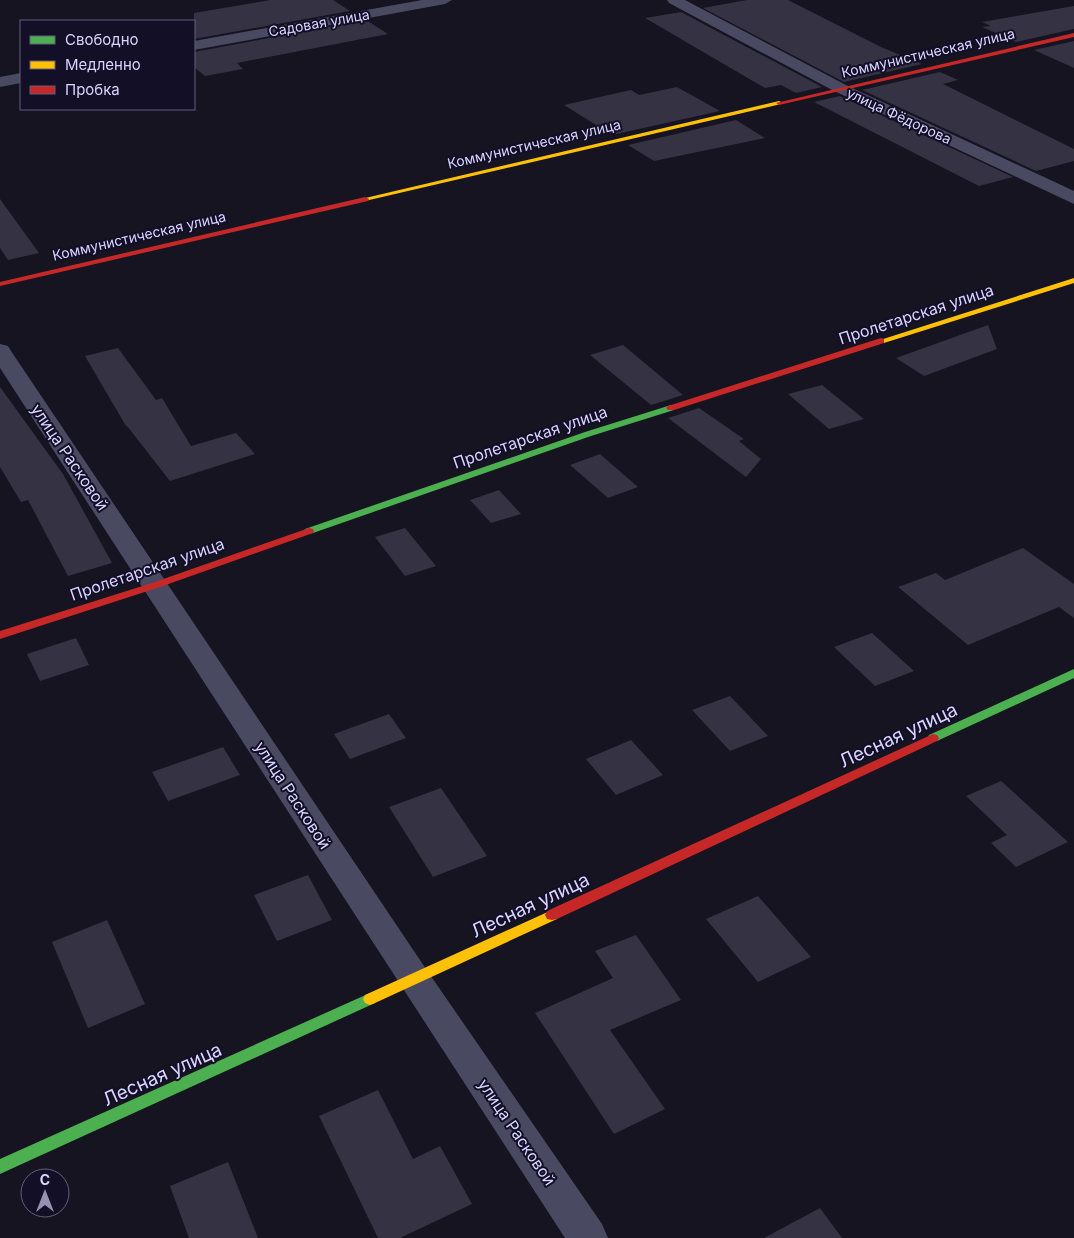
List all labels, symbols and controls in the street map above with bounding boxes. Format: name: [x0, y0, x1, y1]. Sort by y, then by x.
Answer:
street label: Садовая улица: [267, 5, 371, 40]
legend: [20, 20, 195, 110]
street label: Коммунистическая улица: [840, 24, 1016, 81]
text: Свободно: [65, 30, 139, 49]
text: Медленно: [65, 55, 141, 74]
text: Пробка: [65, 80, 120, 99]
street label: улица Фёдорова: [844, 84, 954, 147]
street label: Коммунистическая улица: [446, 115, 622, 172]
street label: Коммунистическая улица: [51, 207, 227, 264]
street label: Пролетарская улица: [836, 280, 996, 348]
street label: улица Расковой: [27, 400, 113, 514]
street label: Пролетарская улица: [450, 401, 610, 473]
street label: Пролетарская улица: [67, 533, 227, 605]
street label: Лесная улица: [835, 698, 961, 773]
street label: улица Расковой: [251, 737, 335, 853]
street label: Лесная улица: [467, 868, 593, 943]
street label: Лесная улица: [99, 1038, 225, 1111]
street label: улица Расковой: [474, 1075, 560, 1189]
north arrow: [20, 1168, 70, 1218]
text: С: [40, 1171, 50, 1188]

